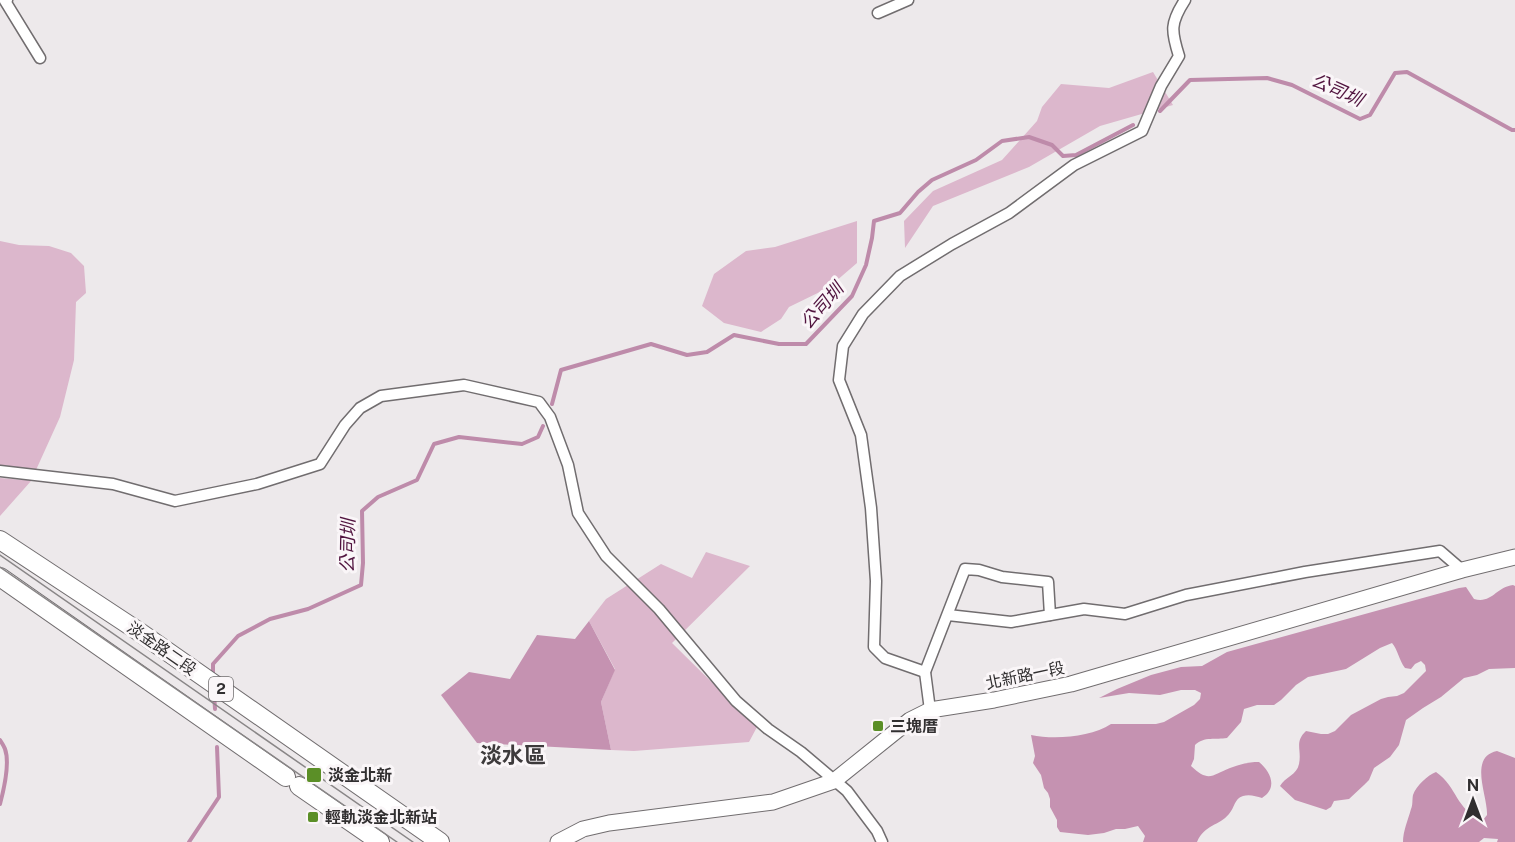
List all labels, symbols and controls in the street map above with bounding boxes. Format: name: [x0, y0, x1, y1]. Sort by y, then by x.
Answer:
water label: 公司圳: [1308, 69, 1369, 111]
water label: 公司圳: [796, 276, 849, 333]
water label: 公司圳: [337, 516, 359, 573]
street label: 淡金路二段: [123, 618, 200, 679]
street label: 北新路一段: [984, 658, 1066, 693]
road number: 2: [209, 677, 233, 701]
place label: 三塊厝: [890, 717, 938, 736]
marker: 三塊厝: [871, 719, 885, 733]
district label: 淡水區: [480, 742, 546, 768]
marker: 淡金北新: [305, 766, 323, 784]
place label: 淡金北新: [328, 766, 392, 785]
north arrow: [1443, 770, 1503, 830]
text: N: [1467, 776, 1479, 795]
place label: 輕軌淡金北新站: [325, 808, 437, 827]
marker: 輕軌淡金北新站: [306, 810, 320, 824]

